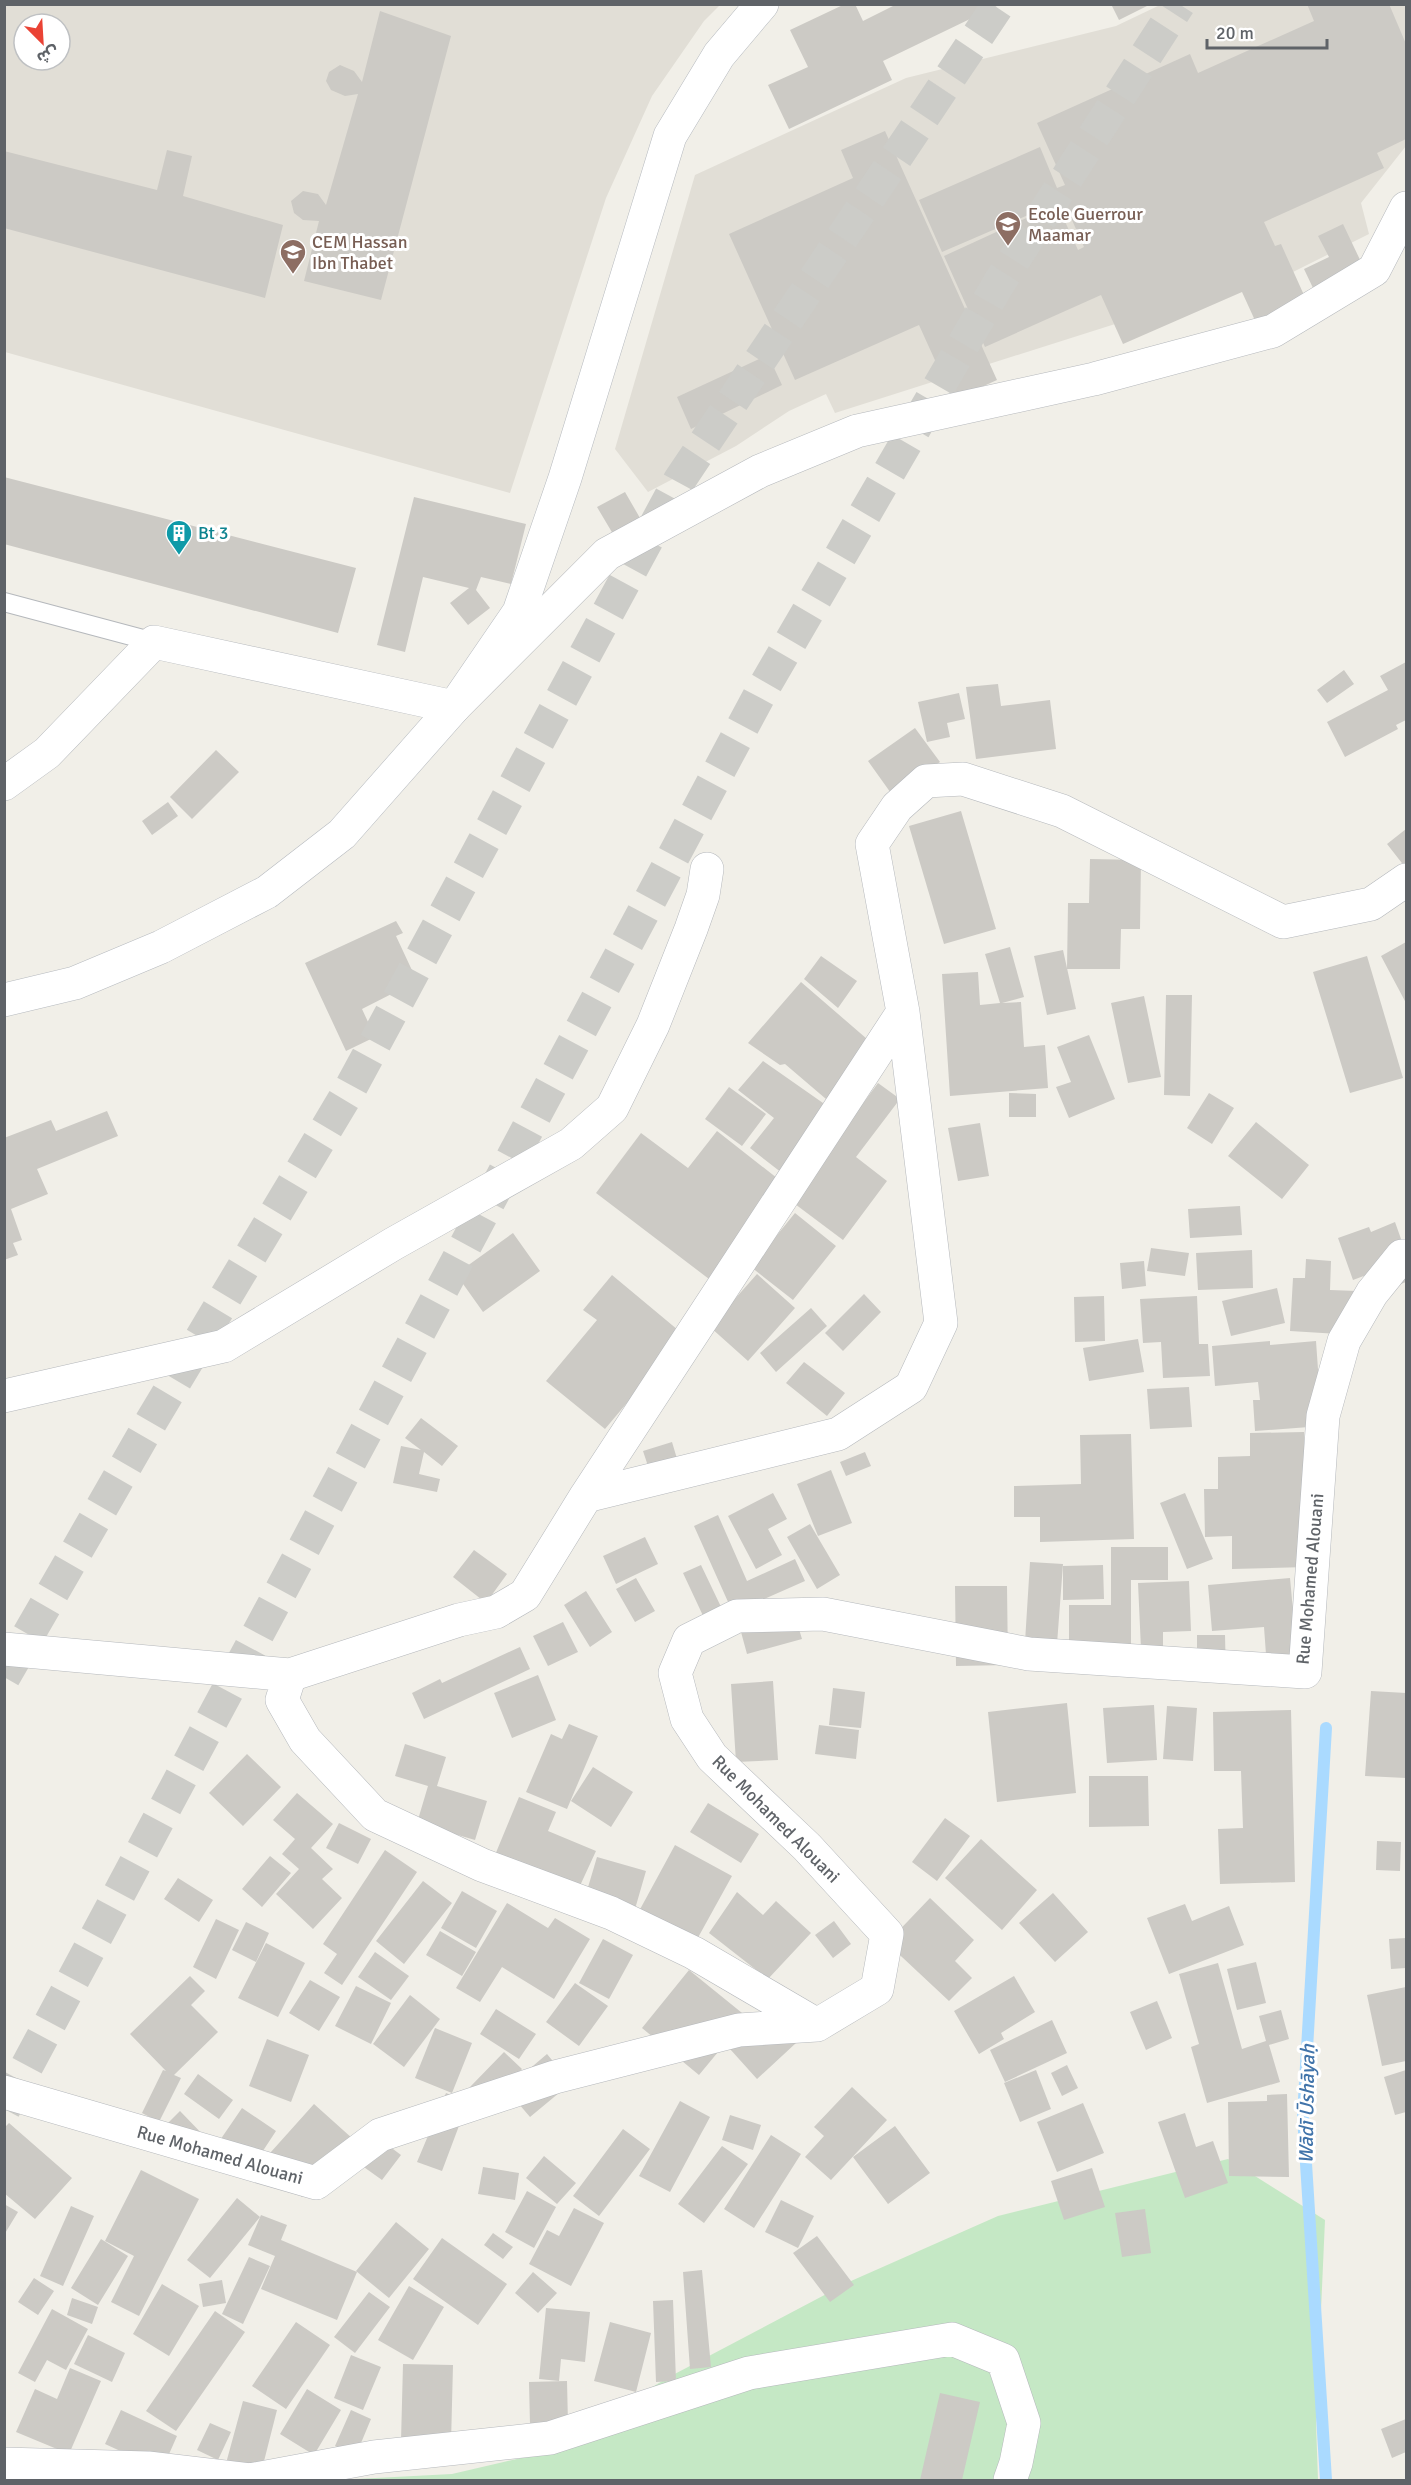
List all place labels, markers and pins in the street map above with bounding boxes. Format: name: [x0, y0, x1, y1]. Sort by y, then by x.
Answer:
place label: Ecole Guerrour Maamar: [1028, 203, 1143, 246]
school or university icon: Ecole Guerrour Maamar: [993, 209, 1023, 247]
place label: CEM Hassan Ibn Thabet: [312, 231, 408, 274]
school or university icon: CEM Hassan Ibn Thabet: [278, 237, 308, 275]
building icon: Bt 3: [164, 518, 194, 556]
place label: Bt 3: [198, 522, 228, 544]

